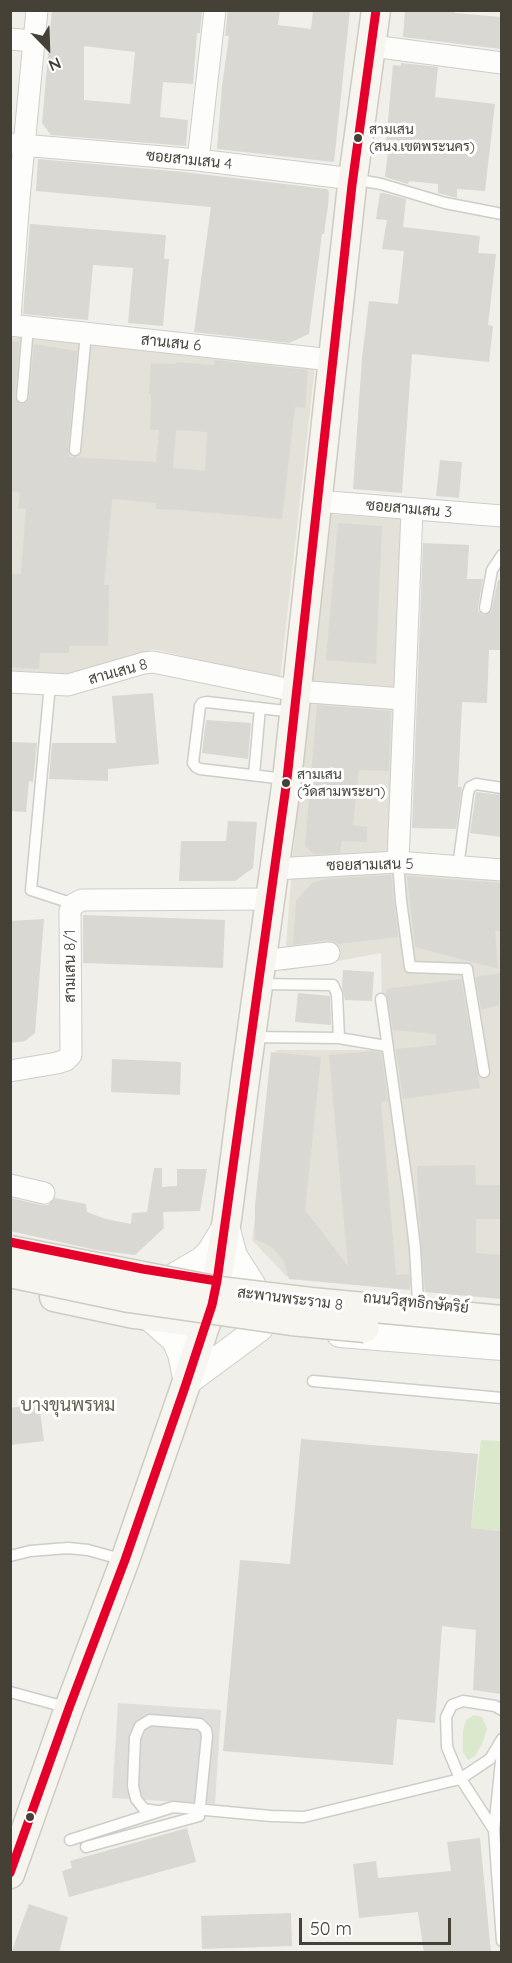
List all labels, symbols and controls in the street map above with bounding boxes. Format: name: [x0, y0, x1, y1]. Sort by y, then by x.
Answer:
north arrow: [18, 18, 78, 78]
text: N: [46, 53, 64, 76]
place label: สามเสน (สนง.เขตพระนคร): [369, 122, 475, 154]
marker: สามเสน (สนง.เขตพระนคร): [352, 132, 364, 144]
street label: ซอยสามเสน 4: [145, 147, 233, 173]
street label: สานเสน 6: [140, 331, 202, 355]
street label: ซอยสามเสน 3: [365, 496, 453, 522]
street label: สานเสน 8: [86, 655, 150, 689]
place label: สามเสน (วัดสามพระยา): [297, 767, 386, 800]
marker: สามเสน (วัดสามพระยา): [280, 777, 292, 789]
street label: ซอยสามเสน 5: [326, 855, 414, 875]
street label: สามเสน 8/1: [61, 929, 79, 1003]
street label: สะพานพระราม 8: [236, 1284, 344, 1314]
street label: ถนนวิสุทธิกษัตริย์: [362, 1289, 470, 1317]
district label: บางขุนพรหม: [21, 1395, 115, 1417]
unlabelled marker: [24, 1811, 36, 1823]
scale bar: [302, 1906, 454, 1944]
text: 50 m: [310, 1917, 352, 1940]

